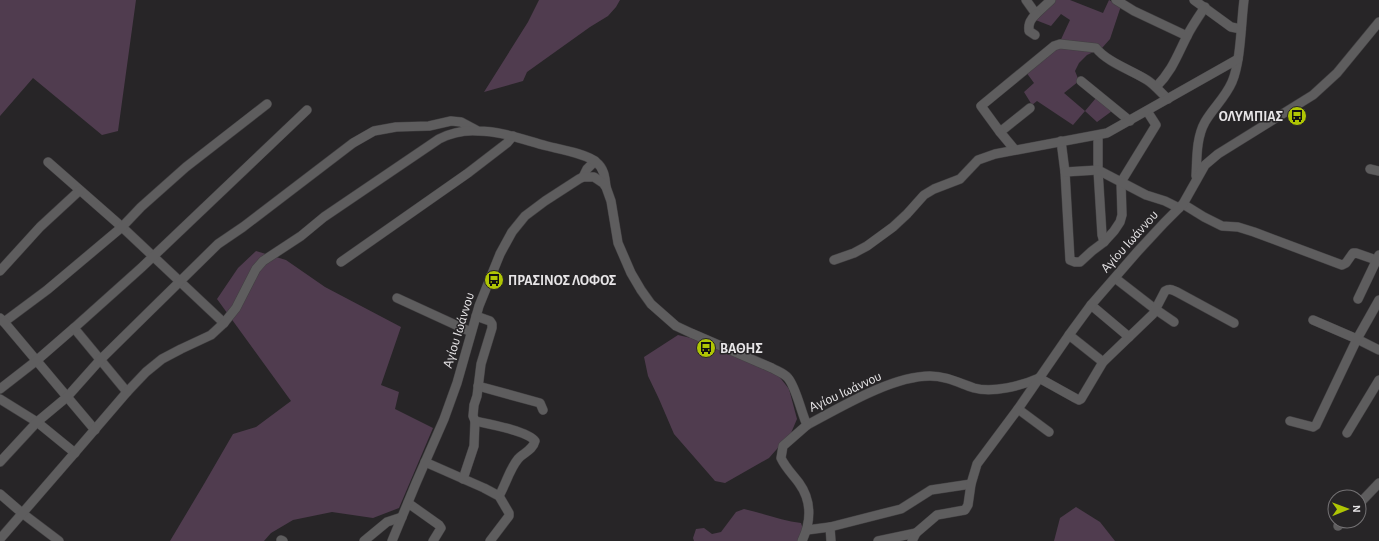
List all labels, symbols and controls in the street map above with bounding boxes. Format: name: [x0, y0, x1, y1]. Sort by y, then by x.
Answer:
bus stop icon: ΟΛΥΜΠΙΑΣ: [1286, 105, 1308, 127]
place label: ΟΛΥΜΠΙΑΣ: [1219, 110, 1283, 124]
street label: Αγίου Ιωάννου: [1098, 208, 1161, 275]
bus stop icon: ΠΡΑΣΙΝΟΣ ΛΟΦΟΣ: [483, 269, 505, 291]
place label: ΠΡΑΣΙΝΟΣ ΛΟΦΟΣ: [508, 274, 617, 288]
street label: Αγίου Ιωάννου: [441, 291, 477, 370]
bus stop icon: ΒΑΘΗΣ: [695, 337, 717, 359]
place label: ΒΑΘΗΣ: [720, 342, 763, 356]
street label: Αγίου Ιωάννου: [807, 369, 884, 415]
north arrow: [1327, 489, 1367, 529]
text: N: [1351, 505, 1362, 513]

